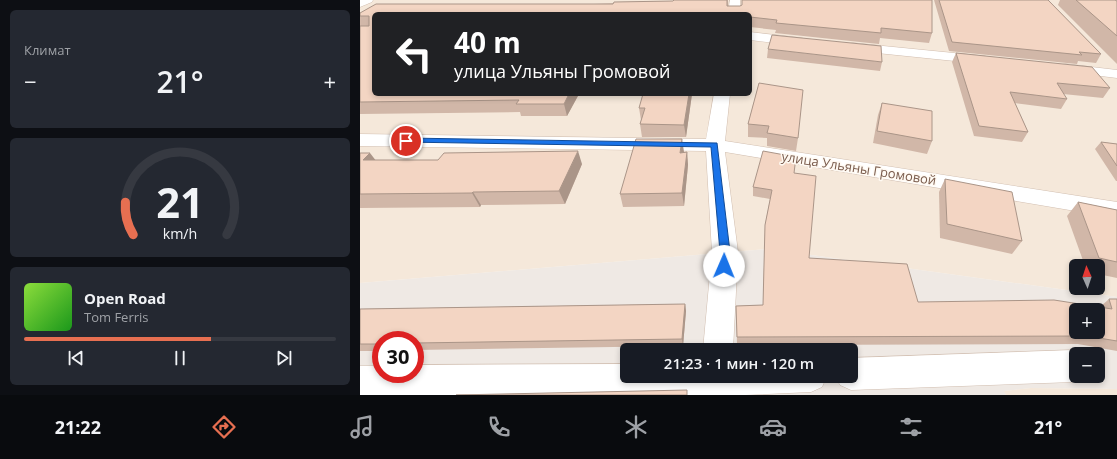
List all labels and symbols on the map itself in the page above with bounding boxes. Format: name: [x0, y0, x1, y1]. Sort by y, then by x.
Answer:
pin: [389, 124, 423, 158]
street label: улица Ульяны Громовой: [780, 147, 938, 189]
position arrow: [703, 245, 745, 287]
north arrow: [1069, 259, 1105, 295]
speed limit sign: 30: [372, 331, 424, 383]

